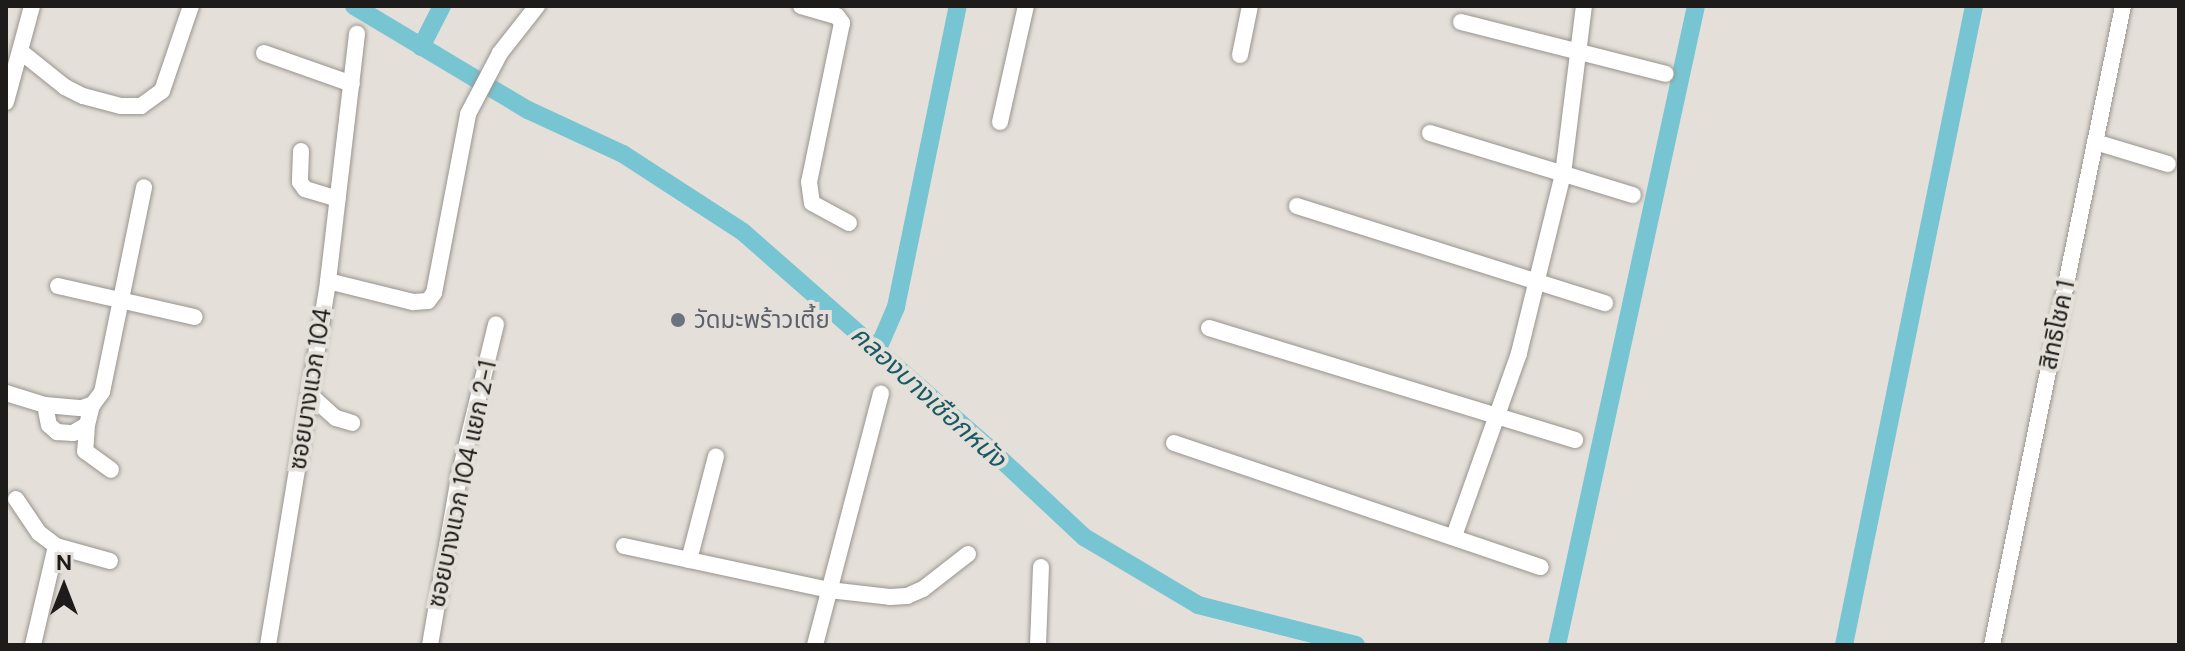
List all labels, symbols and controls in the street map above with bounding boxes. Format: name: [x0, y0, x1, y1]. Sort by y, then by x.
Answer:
street label: สิทธิโชค 1: [2034, 278, 2080, 372]
street label: ซอยบางแวก 104: [283, 306, 337, 472]
place label: วัดมะพร้าวเตี้ย: [694, 306, 830, 334]
marker: วัดมะพร้าวเตี้ย: [669, 311, 687, 329]
water label: คลองบางเชือกหนัง: [844, 319, 1012, 475]
street label: ซอยบางแวก 104 แยก 2-1: [422, 358, 502, 610]
north arrow: [24, 547, 104, 627]
text: N: [56, 548, 72, 577]

